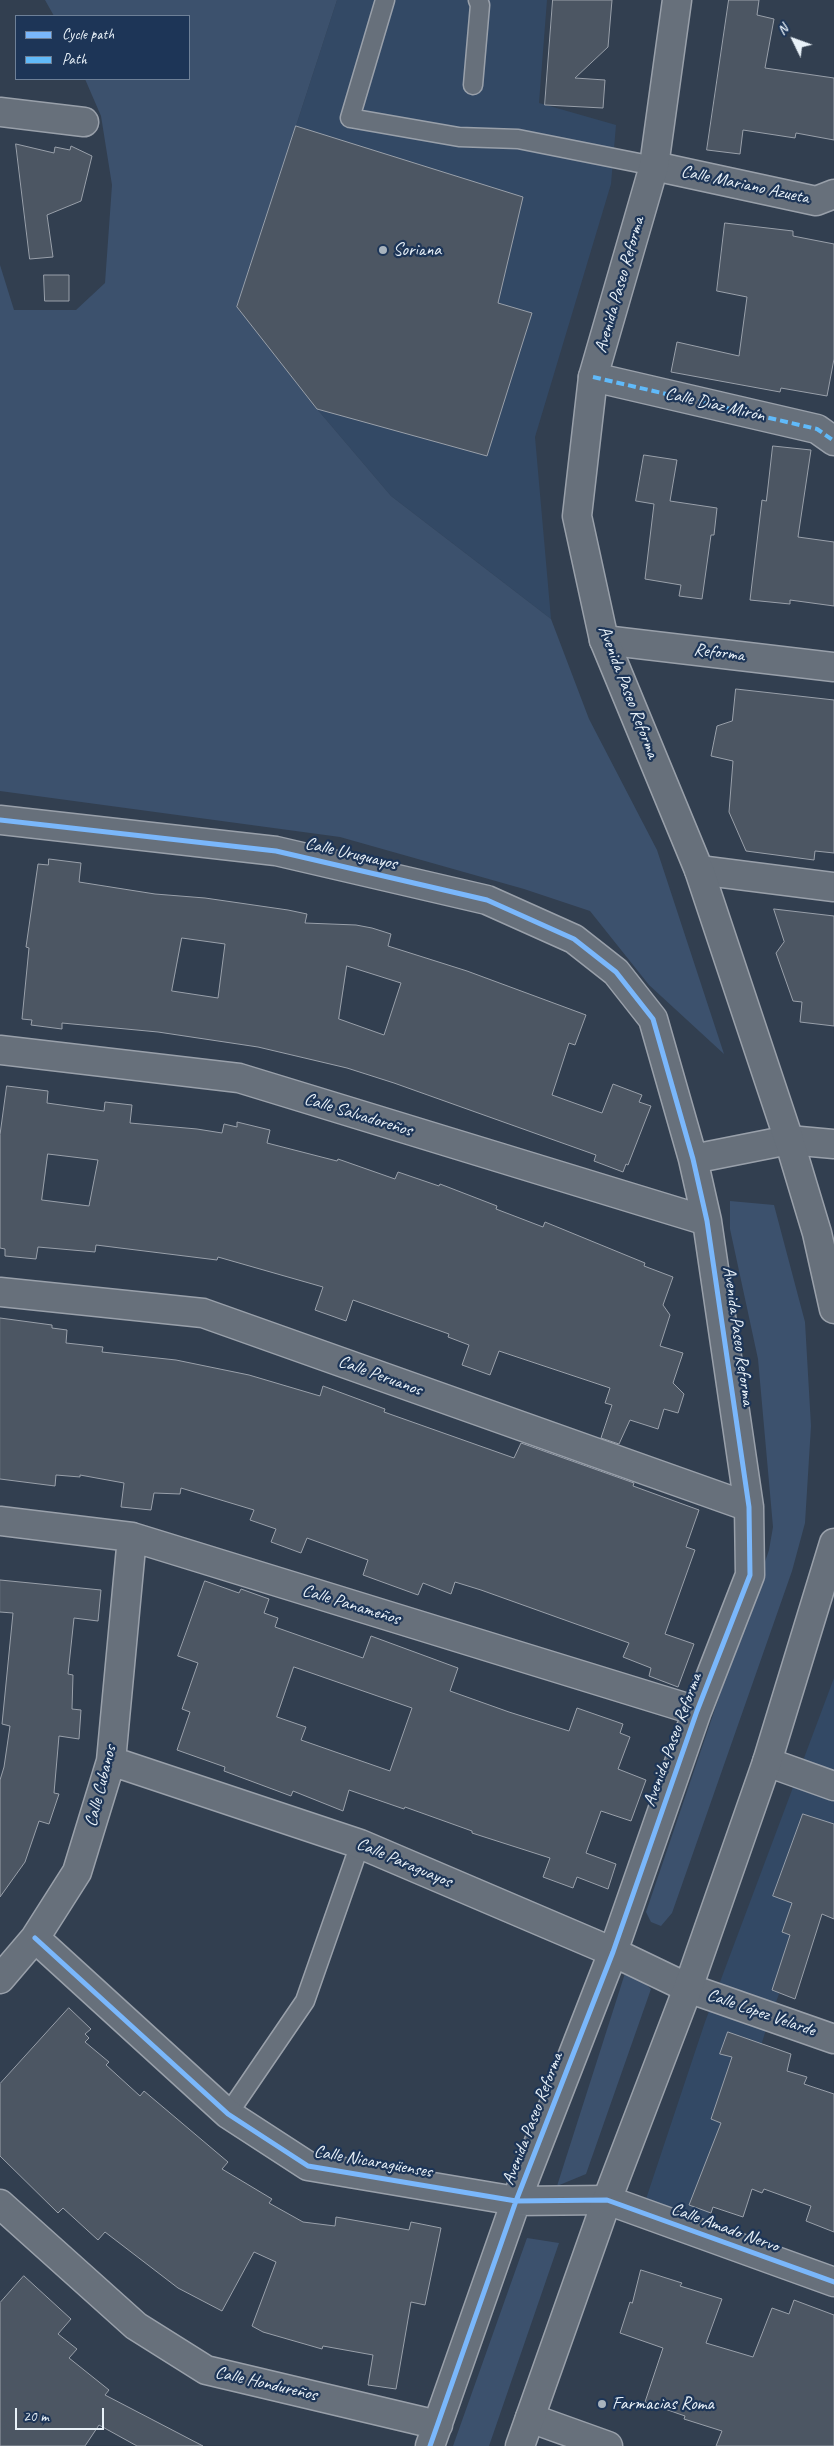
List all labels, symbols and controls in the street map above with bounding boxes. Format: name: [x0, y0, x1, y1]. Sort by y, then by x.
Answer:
legend: [15, 15, 190, 80]
north arrow: [769, 15, 819, 65]
text: N: [773, 21, 792, 39]
text: Cycle path: [62, 25, 114, 44]
text: Path: [62, 50, 87, 69]
street label: Calle Mariano Azueta: [679, 161, 811, 209]
street label: Avenida Paseo Reforma: [590, 215, 650, 355]
place label: Soriana: [393, 239, 441, 261]
marker: Soriana: [377, 244, 389, 256]
street label: Calle Díaz Mirón: [663, 383, 767, 427]
street label: Avenida Paseo Reforma: [593, 623, 663, 761]
street label: Reforma: [692, 639, 746, 667]
street label: Calle Uruguayos: [303, 833, 399, 875]
street label: Calle Salvadoreños: [301, 1088, 415, 1142]
street label: Avenida Paseo Reforma: [718, 1265, 758, 1407]
street label: Calle Peruanos: [335, 1351, 425, 1401]
street label: Calle Panameños: [300, 1580, 402, 1630]
street label: Avenida Paseo Reforma: [639, 1670, 707, 1810]
street label: Calle Cubanos: [80, 1743, 122, 1829]
street label: Calle Paraguayos: [353, 1833, 455, 1893]
street label: Calle López Velarde: [704, 1984, 818, 2042]
street label: Avenida Paseo Reforma: [498, 2050, 568, 2188]
street label: Calle Nicaragüenses: [312, 2141, 434, 2183]
street label: Calle Amado Nervo: [668, 2199, 782, 2257]
street label: Calle Hondureños: [213, 2362, 319, 2406]
place label: Farmacias Roma: [612, 2393, 714, 2415]
scale bar: [18, 2398, 106, 2430]
marker: Farmacias Roma: [596, 2398, 608, 2410]
text: 20 m: [23, 2407, 49, 2426]

